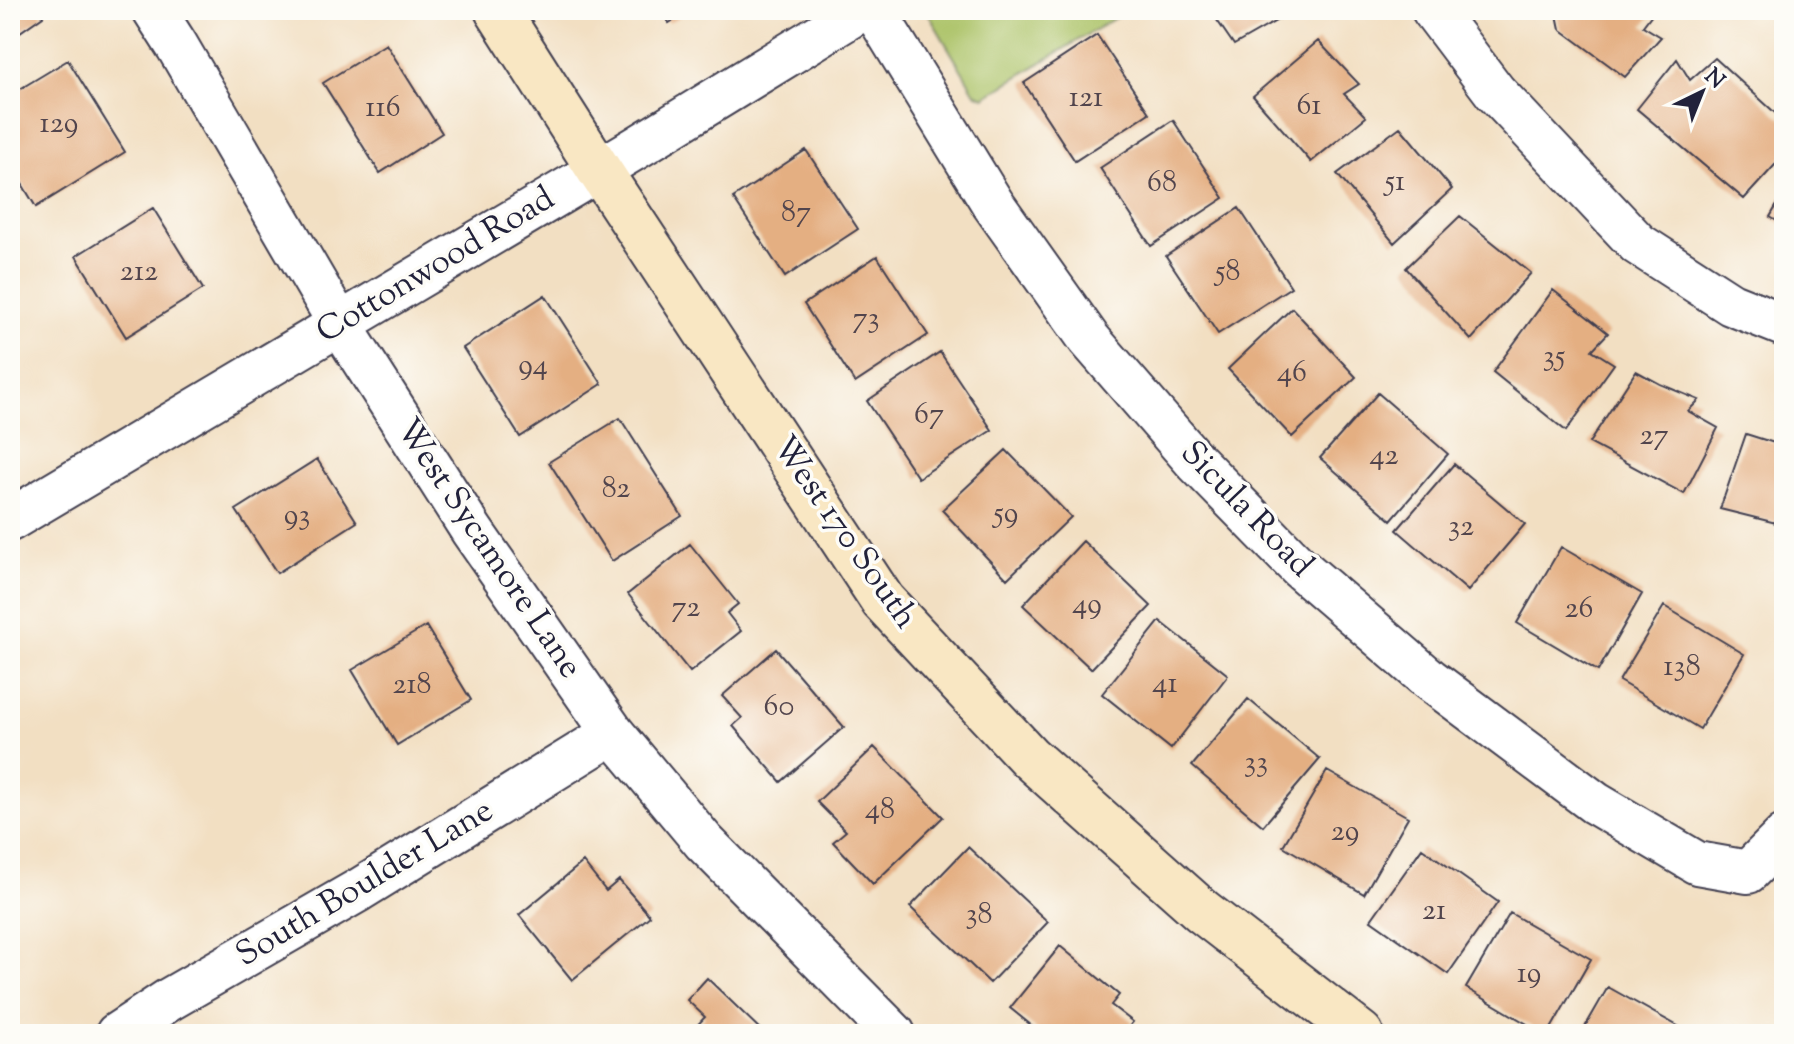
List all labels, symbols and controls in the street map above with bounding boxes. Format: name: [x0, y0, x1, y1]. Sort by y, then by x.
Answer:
north arrow: [1662, 52, 1742, 132]
text: N: [1696, 62, 1731, 98]
house number: 121: [1069, 77, 1103, 120]
house number: 61: [1297, 85, 1321, 128]
house number: 116: [365, 87, 401, 130]
house number: 129: [40, 103, 78, 146]
house number: 51: [1383, 161, 1405, 204]
house number: 68: [1147, 162, 1177, 205]
street label: Cottonwood Road: [308, 175, 564, 357]
house number: 87: [781, 192, 811, 235]
house number: 212: [120, 251, 158, 294]
house number: 58: [1213, 251, 1241, 294]
house number: 73: [852, 298, 880, 341]
house number: 35: [1543, 336, 1565, 379]
house number: 94: [518, 345, 548, 388]
house number: 46: [1277, 352, 1307, 395]
house number: 67: [914, 394, 944, 437]
street label: West Sycamore Lane: [383, 409, 593, 689]
house number: 27: [1639, 415, 1669, 458]
street label: West 170 South: [759, 426, 929, 640]
street label: Sicula Road: [1168, 431, 1324, 589]
house number: 42: [1369, 435, 1399, 478]
house number: 82: [602, 468, 630, 511]
house number: 59: [992, 493, 1018, 536]
house number: 93: [284, 495, 310, 538]
house number: 32: [1448, 506, 1474, 549]
house number: 49: [1072, 584, 1102, 627]
house number: 72: [672, 587, 700, 630]
house number: 26: [1565, 588, 1593, 631]
house number: 138: [1663, 646, 1701, 689]
house number: 41: [1152, 663, 1178, 706]
house number: 218: [392, 664, 432, 707]
house number: 60: [764, 686, 794, 729]
house number: 33: [1244, 742, 1268, 785]
street label: South Boulder Lane: [227, 788, 503, 980]
house number: 48: [865, 789, 895, 832]
house number: 29: [1331, 811, 1359, 854]
house number: 21: [1422, 890, 1446, 933]
house number: 38: [965, 894, 993, 937]
house number: 19: [1517, 953, 1541, 996]

